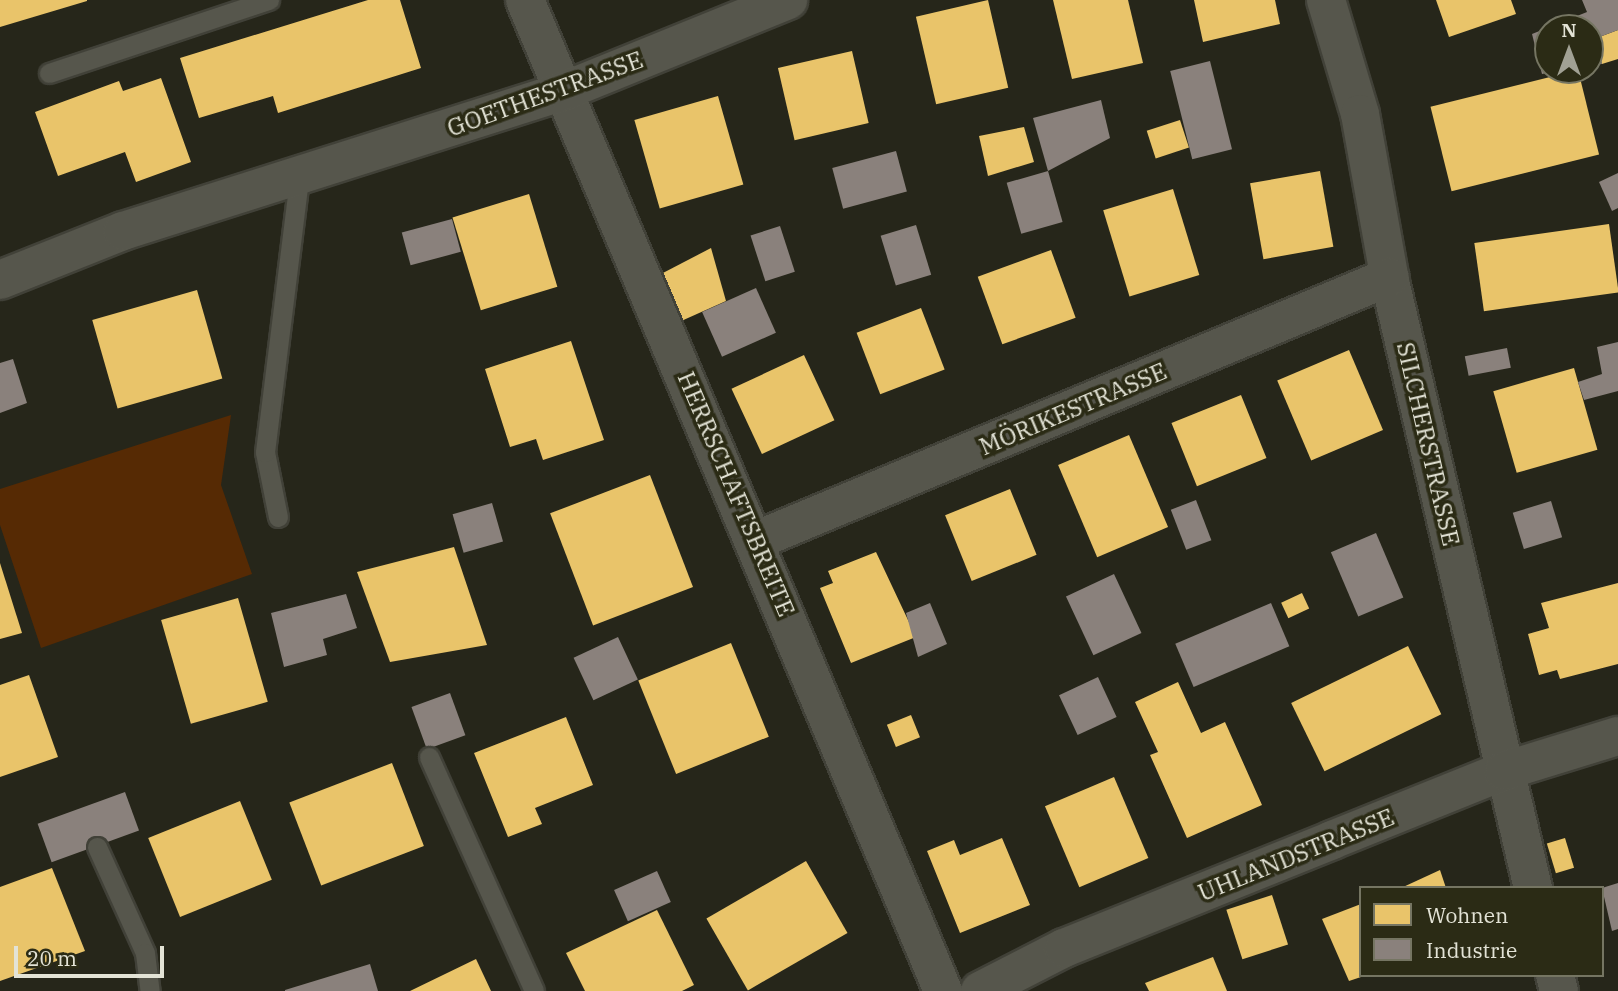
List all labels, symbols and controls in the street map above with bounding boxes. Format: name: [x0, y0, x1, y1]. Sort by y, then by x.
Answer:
north arrow: [1534, 14, 1604, 84]
text: N: [1561, 18, 1577, 42]
street label: GOETHESTRASSE: [443, 45, 647, 143]
street label: SILCHERSTRASSE: [1391, 339, 1465, 549]
street label: MÖRIKESTRASSE: [975, 357, 1171, 461]
street label: HERRSCHAFTSBREITE: [671, 367, 801, 621]
street label: UHLANDSTRASSE: [1194, 803, 1398, 907]
legend: [1359, 886, 1604, 977]
text: Wohnen: [1426, 901, 1508, 929]
scale bar: [18, 932, 168, 976]
text: Industrie: [1426, 936, 1517, 964]
text: 20 m: [27, 944, 77, 972]

